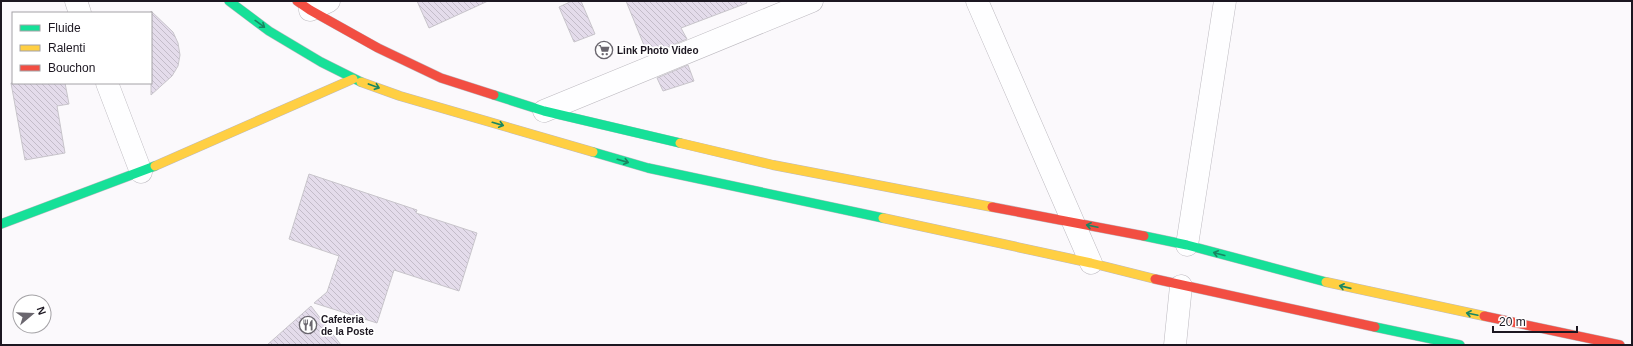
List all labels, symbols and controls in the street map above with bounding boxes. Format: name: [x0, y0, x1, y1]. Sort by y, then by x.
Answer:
legend: [12, 12, 152, 84]
one-way arrow: [255, 20, 266, 28]
text: Fluide: [48, 21, 81, 35]
supermarket icon: Link Photo Video: [594, 40, 614, 60]
text: Ralenti: [48, 41, 85, 55]
place label: Link Photo Video: [617, 45, 698, 56]
text: Bouchon: [48, 61, 95, 75]
one-way arrow: [368, 83, 380, 91]
one-way arrow: [491, 121, 504, 129]
one-way arrow: [616, 158, 629, 165]
one-way arrow: [1086, 222, 1099, 230]
one-way arrow: [1213, 250, 1226, 257]
one-way arrow: [1339, 282, 1352, 290]
north arrow: [12, 294, 52, 334]
text: N: [34, 305, 48, 317]
scale bar: [1493, 308, 1577, 334]
one-way arrow: [1466, 309, 1479, 317]
place label: Cafeteria de la Poste: [321, 314, 374, 337]
restaurant icon: Cafeteria de la Poste: [298, 315, 318, 335]
text: 20 m: [1499, 315, 1526, 329]

